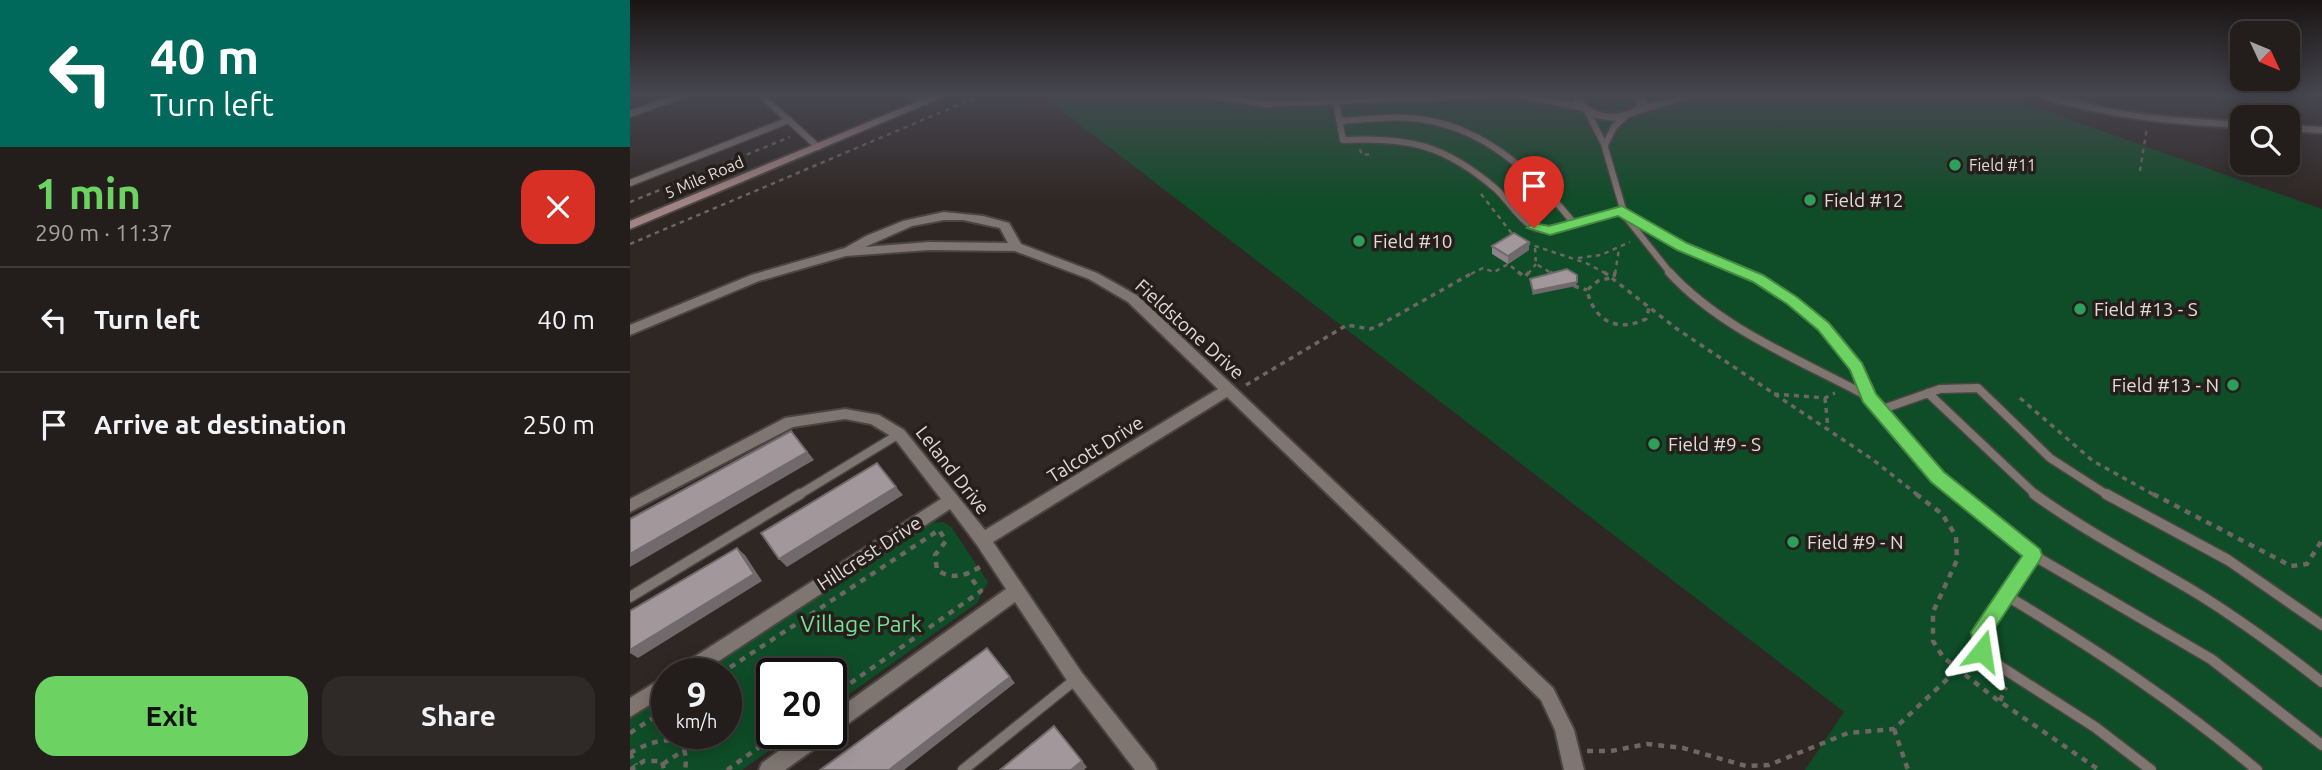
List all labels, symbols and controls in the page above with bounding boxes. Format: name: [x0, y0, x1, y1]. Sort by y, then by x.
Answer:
north arrow: [2230, 21, 2300, 91]
map controls: [2230, 21, 2300, 175]
icon: left: [35, 28, 126, 119]
text: 40 m: [150, 28, 259, 83]
text: Turn left: [150, 86, 274, 122]
button: search: [2230, 105, 2300, 175]
street label: 5 Mile Road: [662, 152, 746, 202]
pin: [1504, 156, 1564, 228]
place label: Field #11: [1969, 156, 2036, 174]
marker: Field #11: [1947, 157, 1963, 173]
icon: arrive: [1515, 167, 1553, 205]
text: 1 min: [35, 170, 141, 217]
button: close: [521, 170, 595, 244]
place label: Field #12: [1824, 189, 1903, 211]
marker: Field #12: [1802, 192, 1818, 208]
text: 290 m · 11:37: [35, 220, 173, 245]
place label: Field #10: [1373, 230, 1452, 252]
marker: Field #10: [1351, 233, 1367, 249]
street label: Fieldstone Drive: [1131, 274, 1249, 384]
place label: Field #13 - S: [2094, 298, 2198, 320]
icon: left: [35, 301, 73, 339]
marker: Field #13 - S: [2072, 301, 2088, 317]
text: Turn left: [94, 305, 200, 334]
text: 40 m: [537, 305, 595, 334]
place label: Field #13 - N: [2112, 374, 2219, 396]
marker: Field #13 - N: [2225, 377, 2241, 393]
icon: arrive: [35, 406, 73, 444]
text: Arrive at destination: [94, 410, 347, 439]
text: 250 m: [523, 410, 595, 439]
street label: Talcott Drive: [1043, 411, 1147, 487]
street label: Leland Drive: [912, 421, 994, 519]
place label: Field #9 - S: [1668, 433, 1761, 455]
marker: Field #9 - S: [1646, 436, 1662, 452]
street label: Hillcrest Drive: [813, 511, 925, 595]
place label: Field #9 - N: [1807, 531, 1904, 553]
marker: Field #9 - N: [1785, 534, 1801, 550]
park label: Village Park: [800, 611, 922, 636]
position arrow: [1945, 614, 2019, 688]
speed limit sign: 20: [756, 658, 847, 749]
text: 9: [687, 674, 706, 714]
button: Exit: [35, 676, 308, 756]
button: Share: [322, 676, 595, 756]
text: km/h: [676, 711, 717, 731]

